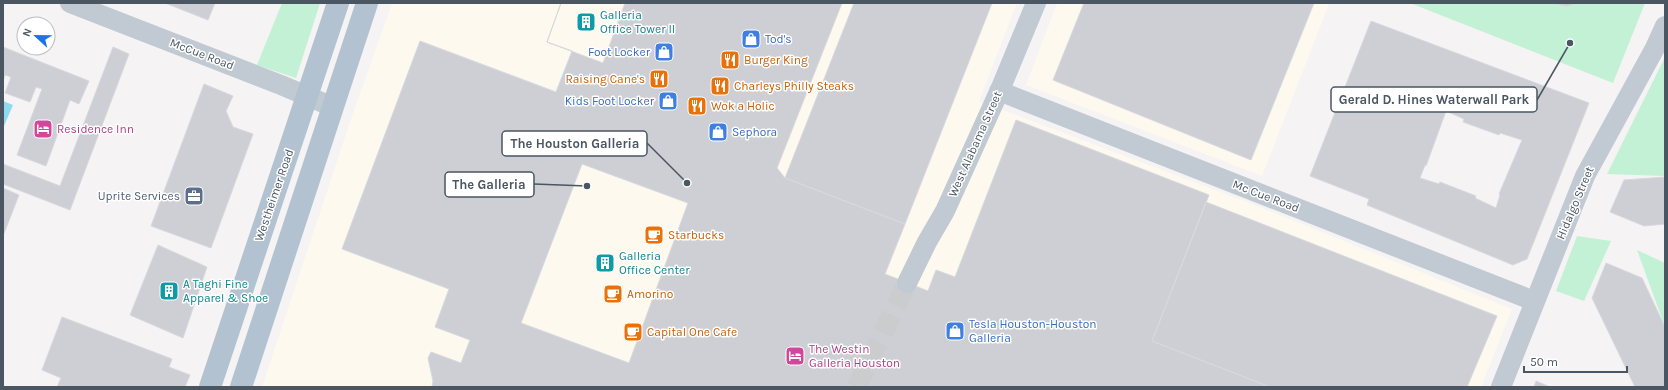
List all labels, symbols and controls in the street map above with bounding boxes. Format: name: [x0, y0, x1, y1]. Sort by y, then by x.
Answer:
place label: Galleria Office Tower II: [600, 8, 675, 36]
building icon: Galleria Office Tower II: [575, 11, 597, 33]
north arrow: [16, 16, 56, 56]
text: N: [20, 26, 35, 39]
shop icon: Tod's: [740, 28, 762, 50]
place label: Tod's: [765, 32, 792, 46]
street label: McCue Road: [168, 35, 236, 73]
shop icon: Foot Locker: [653, 41, 675, 63]
place label: Foot Locker: [588, 45, 651, 59]
restaurant icon: Burger King: [719, 49, 741, 71]
place label: Burger King: [744, 53, 808, 67]
restaurant icon: Raising Cane's: [648, 68, 670, 90]
place label: Raising Cane's: [565, 72, 645, 86]
restaurant icon: Charleys Philly Steaks: [709, 75, 731, 97]
place label: Charleys Philly Steaks: [734, 79, 854, 93]
callout: Gerald D. Hines Waterwall Park: [1331, 87, 1537, 112]
street label: West Alabama Street: [945, 88, 1005, 199]
shop icon: Kids Foot Locker: [657, 90, 679, 112]
text: Gerald D. Hines Waterwall Park: [1339, 92, 1529, 107]
place label: Kids Foot Locker: [565, 94, 655, 108]
restaurant icon: Wok a Holic: [686, 95, 708, 117]
place label: Wok a Holic: [711, 99, 775, 113]
hotel icon: Residence Inn: [32, 118, 54, 140]
shop icon: Sephora: [707, 121, 729, 143]
place label: Residence Inn: [57, 122, 134, 136]
place label: Sephora: [732, 125, 777, 139]
callout: The Houston Galleria: [502, 131, 647, 156]
text: The Houston Galleria: [511, 136, 639, 151]
street label: Westheimer Road: [252, 147, 296, 243]
street label: Hidalgo Street: [1553, 164, 1597, 242]
callout: The Galleria: [445, 172, 534, 197]
text: The Galleria: [452, 177, 526, 192]
street label: Mc Cue Road: [1231, 177, 1301, 215]
office icon: Uprite Services: [183, 185, 205, 207]
place label: Uprite Services: [98, 189, 180, 203]
cafe icon: Starbucks: [643, 224, 665, 246]
place label: Starbucks: [668, 228, 724, 242]
place label: Galleria Office Center: [619, 249, 690, 277]
building icon: Galleria Office Center: [594, 252, 616, 274]
place label: A Taghi Fine Apparel & Shoe: [183, 277, 268, 305]
building icon: A Taghi Fine Apparel & Shoe: [158, 280, 180, 302]
cafe icon: Amorino: [602, 283, 624, 305]
place label: Amorino: [627, 287, 673, 301]
place label: Tesla Houston-Houston Galleria: [969, 317, 1097, 345]
shop icon: Tesla Houston-Houston Galleria: [944, 320, 966, 342]
cafe icon: Capital One Cafe: [622, 321, 644, 343]
place label: Capital One Cafe: [647, 325, 737, 339]
place label: The Westin Galleria Houston: [809, 342, 900, 370]
hotel icon: The Westin Galleria Houston: [784, 345, 806, 367]
scale bar: [1524, 348, 1627, 374]
text: 50 m: [1530, 355, 1558, 369]

